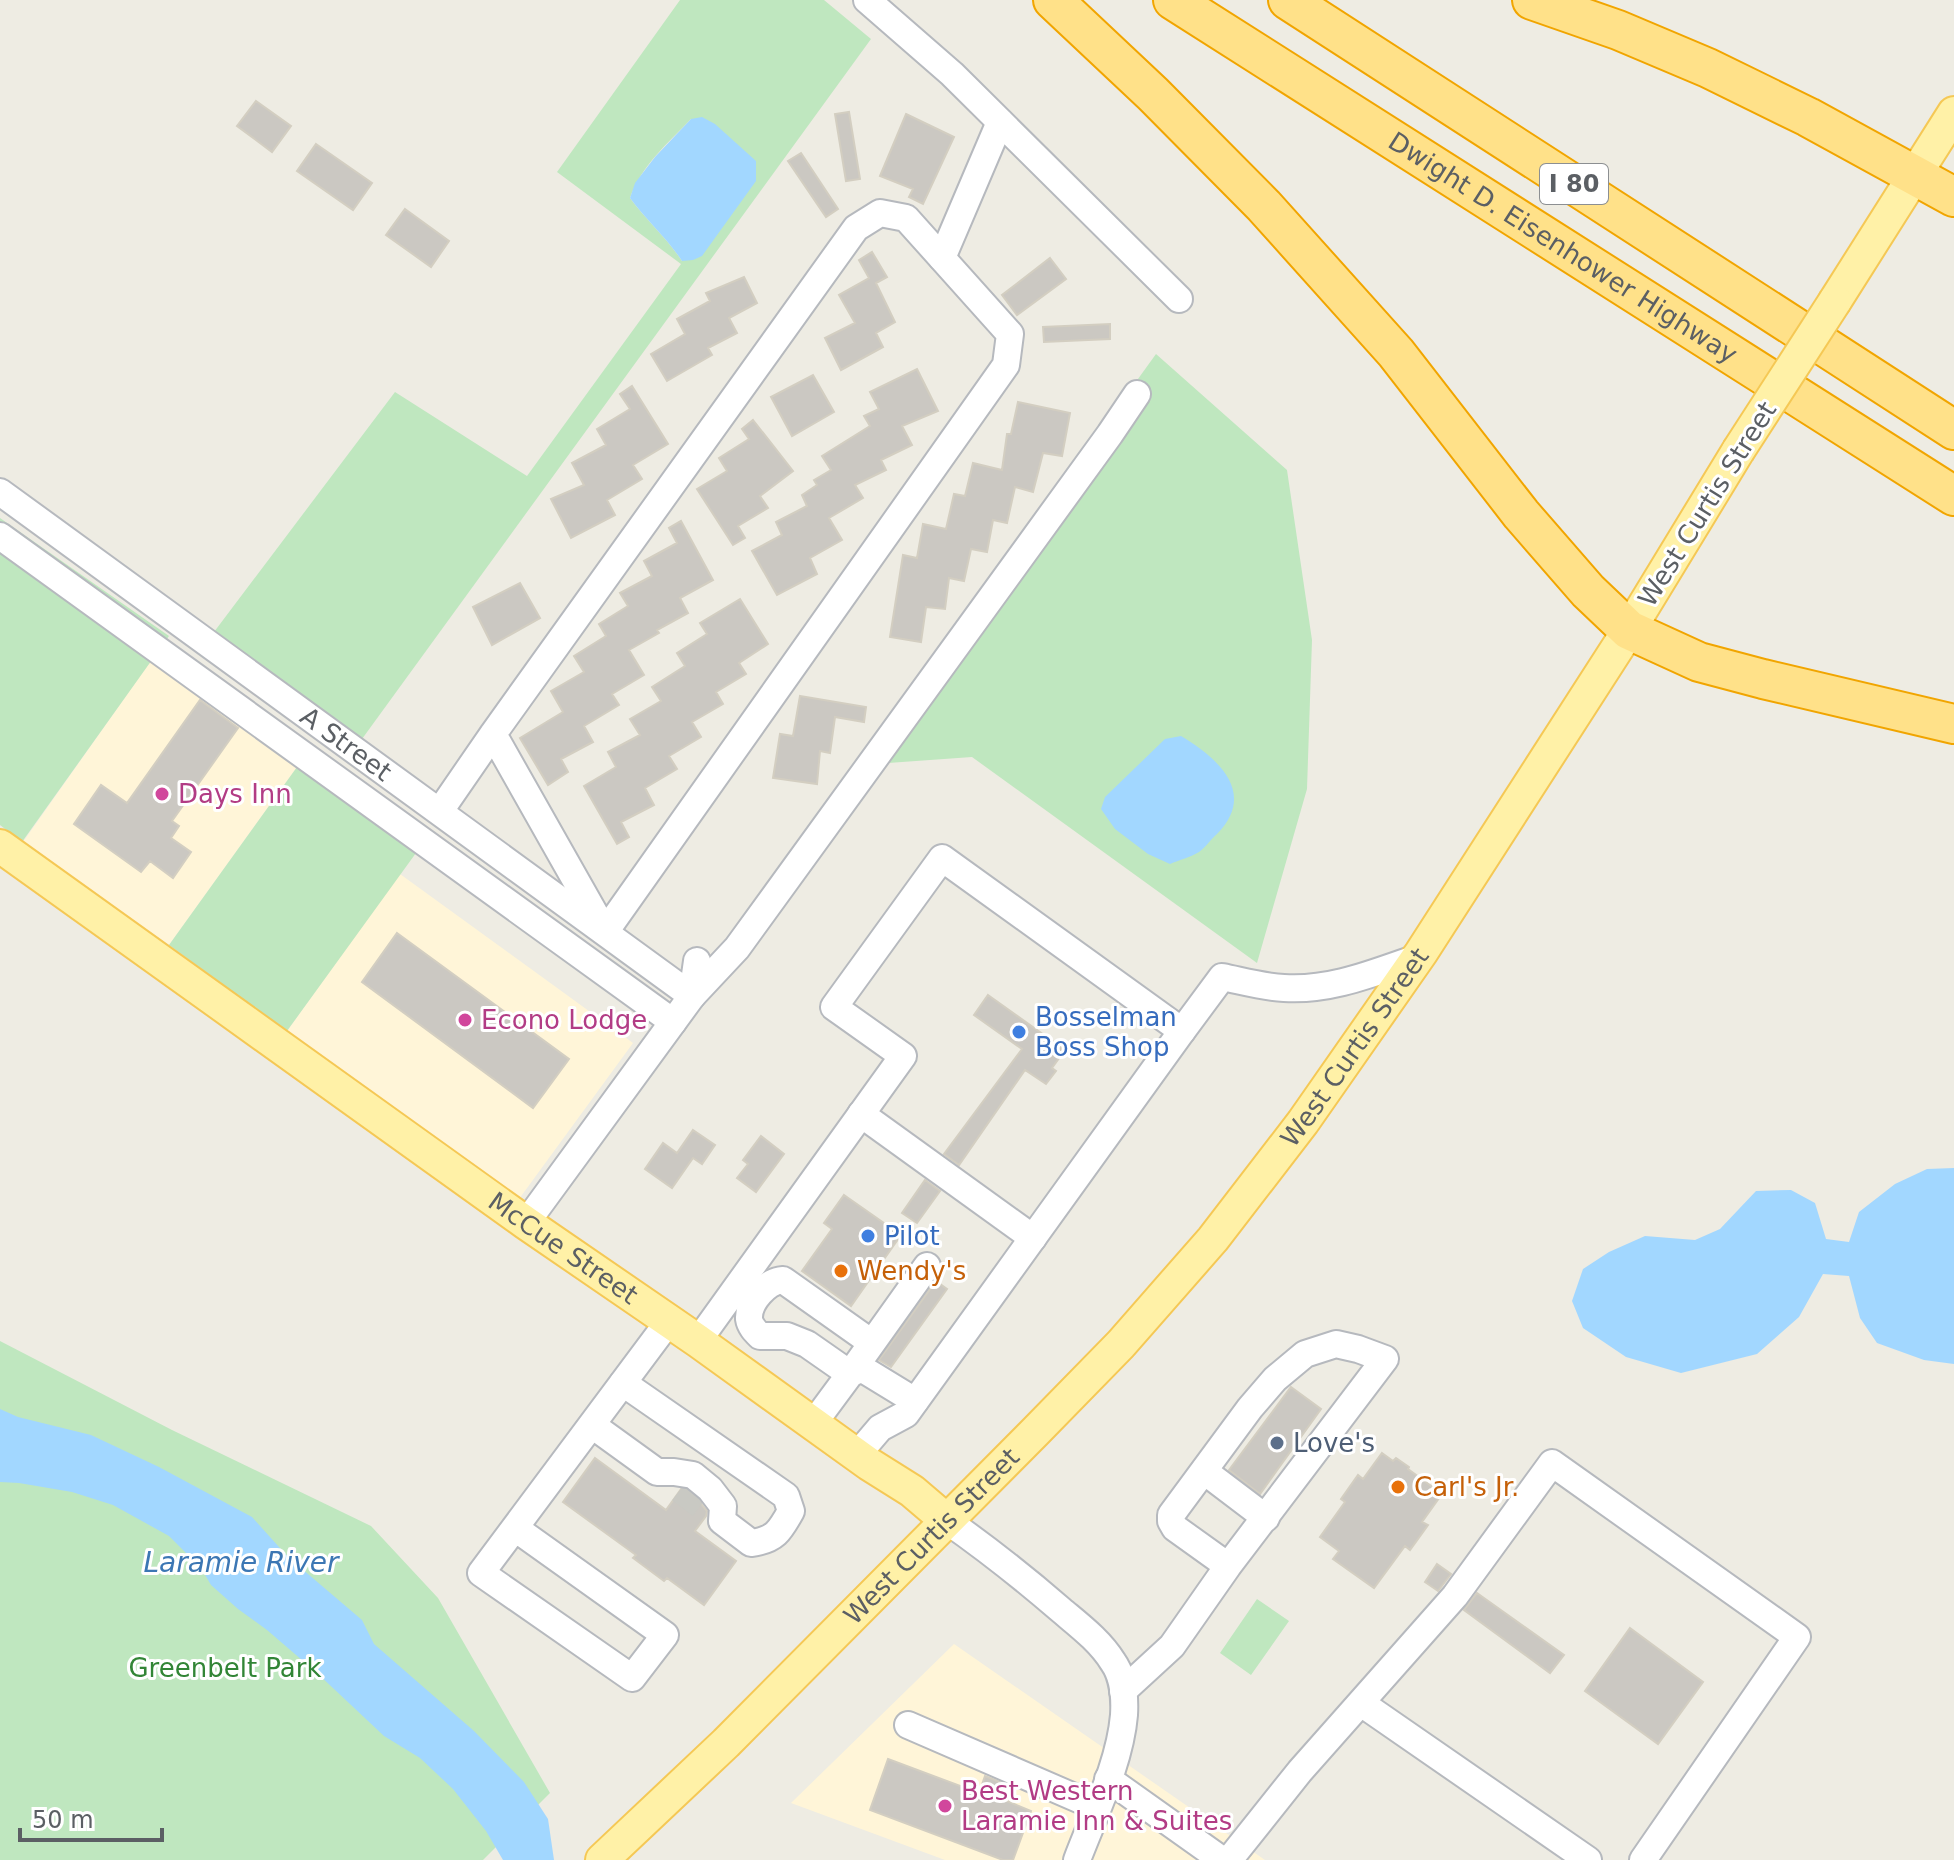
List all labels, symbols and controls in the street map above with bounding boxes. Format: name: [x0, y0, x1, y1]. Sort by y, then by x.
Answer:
street label: Dwight D. Eisenhower Highway: [1383, 126, 1743, 370]
road number: I 80: [1540, 164, 1608, 204]
street label: West Curtis Street: [1632, 396, 1782, 612]
street label: A Street: [295, 701, 397, 787]
place label: Days Inn: [178, 779, 292, 809]
marker: Days Inn: [153, 785, 171, 803]
street label: West Curtis Street: [1275, 942, 1435, 1153]
place label: Bosselman Boss Shop: [1035, 1002, 1177, 1062]
place label: Econo Lodge: [481, 1005, 647, 1035]
marker: Econo Lodge: [456, 1011, 474, 1029]
marker: Bosselman Boss Shop: [1010, 1023, 1028, 1041]
street label: McCue Street: [483, 1186, 643, 1310]
place label: Pilot: [884, 1221, 940, 1251]
marker: Pilot: [859, 1227, 877, 1245]
place label: Wendy's: [857, 1256, 966, 1286]
marker: Wendy's: [832, 1262, 850, 1280]
place label: Love's: [1293, 1428, 1375, 1458]
marker: Love's: [1268, 1434, 1286, 1452]
street label: West Curtis Street: [838, 1442, 1025, 1630]
place label: Carl's Jr.: [1414, 1472, 1519, 1502]
marker: Carl's Jr.: [1389, 1478, 1407, 1496]
water label: Laramie River: [143, 1546, 340, 1579]
park label: Greenbelt Park: [128, 1653, 322, 1683]
place label: Best Western Laramie Inn & Suites: [961, 1776, 1232, 1836]
scale bar: [20, 1792, 162, 1842]
marker: Best Western Laramie Inn & Suites: [936, 1797, 954, 1815]
text: 50 m: [32, 1806, 94, 1834]

